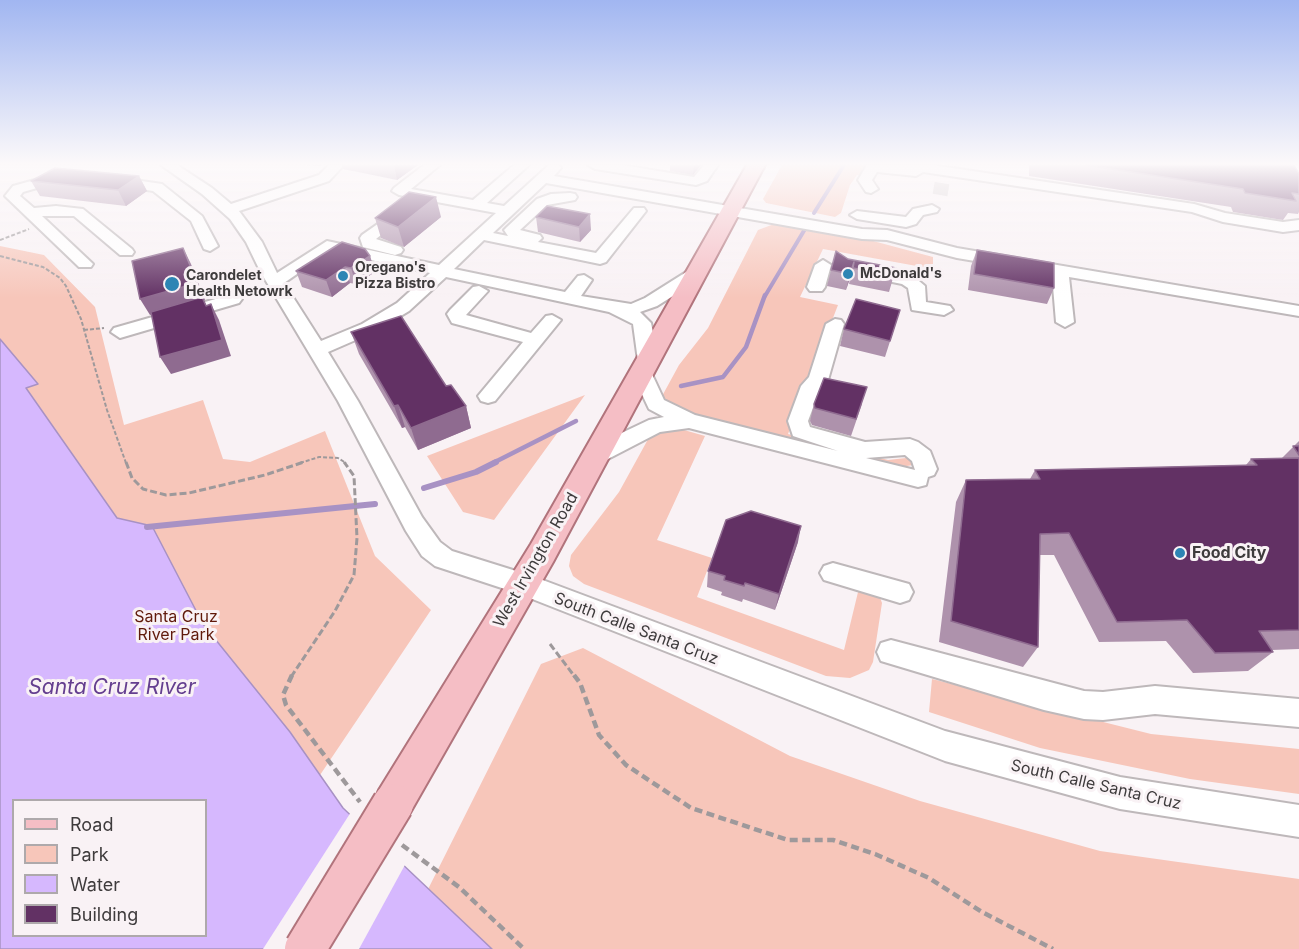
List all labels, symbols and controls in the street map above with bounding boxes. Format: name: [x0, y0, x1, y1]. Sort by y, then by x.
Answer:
place label: Oregano's Pizza Bistro: [355, 260, 435, 292]
place label: McDonald's: [860, 266, 942, 282]
marker: McDonald's: [841, 267, 855, 281]
place label: Carondelet Health Netowrk: [186, 268, 293, 300]
marker: Oregano's Pizza Bistro: [336, 269, 350, 283]
marker: Carondelet Health Netowrk: [163, 275, 181, 293]
street label: West Irvington Road: [490, 489, 582, 631]
place label: Food City: [1192, 543, 1266, 563]
marker: Food City: [1173, 546, 1187, 560]
street label: South Calle Santa Cruz: [551, 589, 721, 669]
park label: Santa Cruz River Park: [134, 607, 218, 645]
water label: Santa Cruz River: [28, 675, 196, 701]
street label: South Calle Santa Cruz: [1009, 756, 1183, 814]
legend: [12, 799, 207, 937]
text: Road: [70, 814, 113, 835]
text: Park: [70, 844, 109, 865]
text: Water: [70, 874, 120, 895]
text: Building: [70, 904, 138, 925]

